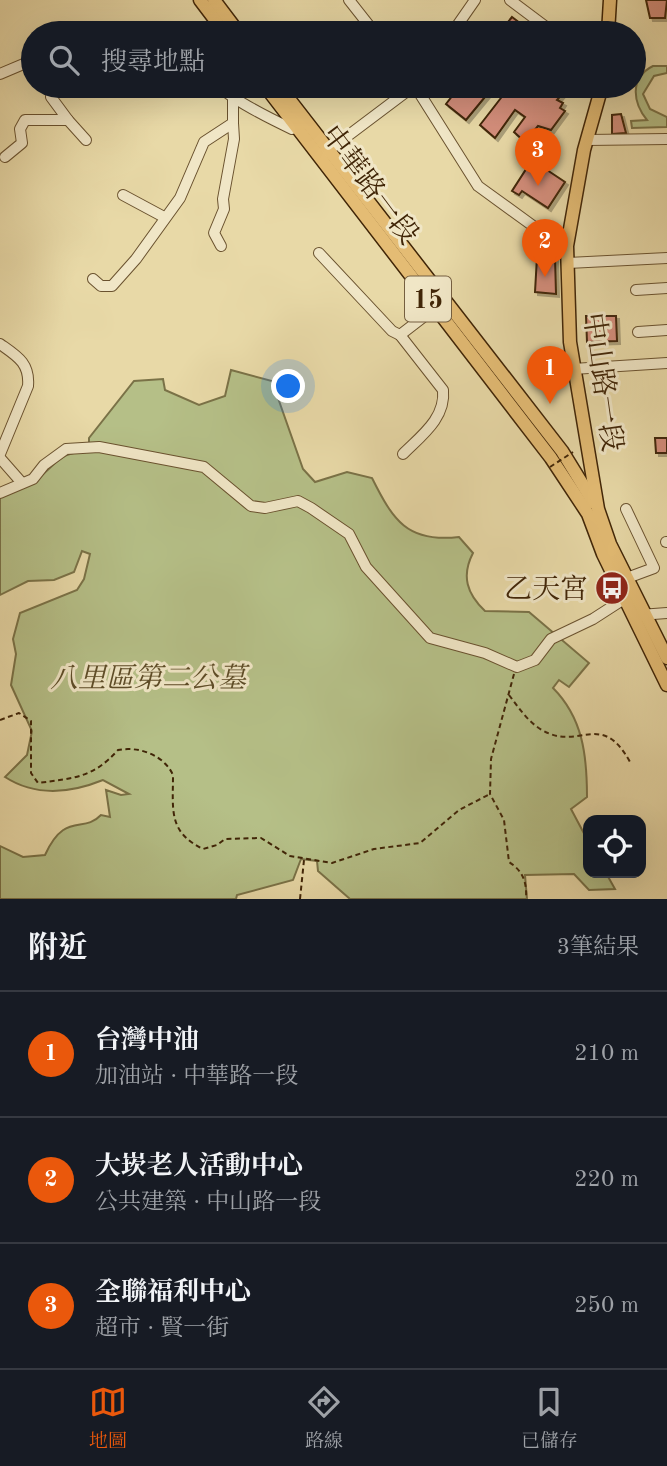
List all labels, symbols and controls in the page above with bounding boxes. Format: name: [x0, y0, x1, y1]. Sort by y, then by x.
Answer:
search box: [21, 21, 646, 98]
icon: search: [45, 41, 83, 79]
text: 搜尋地點: [101, 50, 205, 76]
street label: 中華路一段: [315, 120, 424, 250]
pin: 3: [515, 128, 561, 186]
pin: 2: [522, 219, 568, 277]
road number: 15: [405, 276, 451, 322]
street label: 中山路一段: [577, 311, 628, 454]
pin: 1: [527, 346, 573, 404]
your location: [271, 369, 305, 403]
bus stop icon: 乙天宮: [593, 569, 631, 607]
place label: 乙天宮: [504, 574, 588, 605]
park label: 八里區第二公墓: [50, 663, 250, 694]
map controls: [583, 815, 646, 878]
button: locate: [583, 815, 646, 878]
text: 附近: [28, 934, 88, 964]
text: 3筆結果: [557, 936, 639, 959]
text: 台灣中油: [95, 1028, 199, 1054]
text: 1: [44, 1042, 58, 1065]
text: 210 m: [574, 1042, 639, 1065]
text: 加油站 · 中華路一段: [95, 1065, 298, 1088]
text: 大崁老人活動中心: [95, 1154, 303, 1180]
text: 2: [44, 1168, 58, 1191]
text: 220 m: [574, 1168, 639, 1191]
text: 公共建築 · 中山路一段: [95, 1191, 321, 1214]
text: 全聯福利中心: [95, 1280, 251, 1306]
text: 3: [44, 1294, 58, 1317]
text: 250 m: [574, 1294, 639, 1317]
text: 超市 · 賢一街: [95, 1317, 229, 1340]
tab: 地圖: [89, 1383, 127, 1454]
tab: 路線: [305, 1383, 343, 1454]
tab: 已儲存: [521, 1383, 578, 1454]

